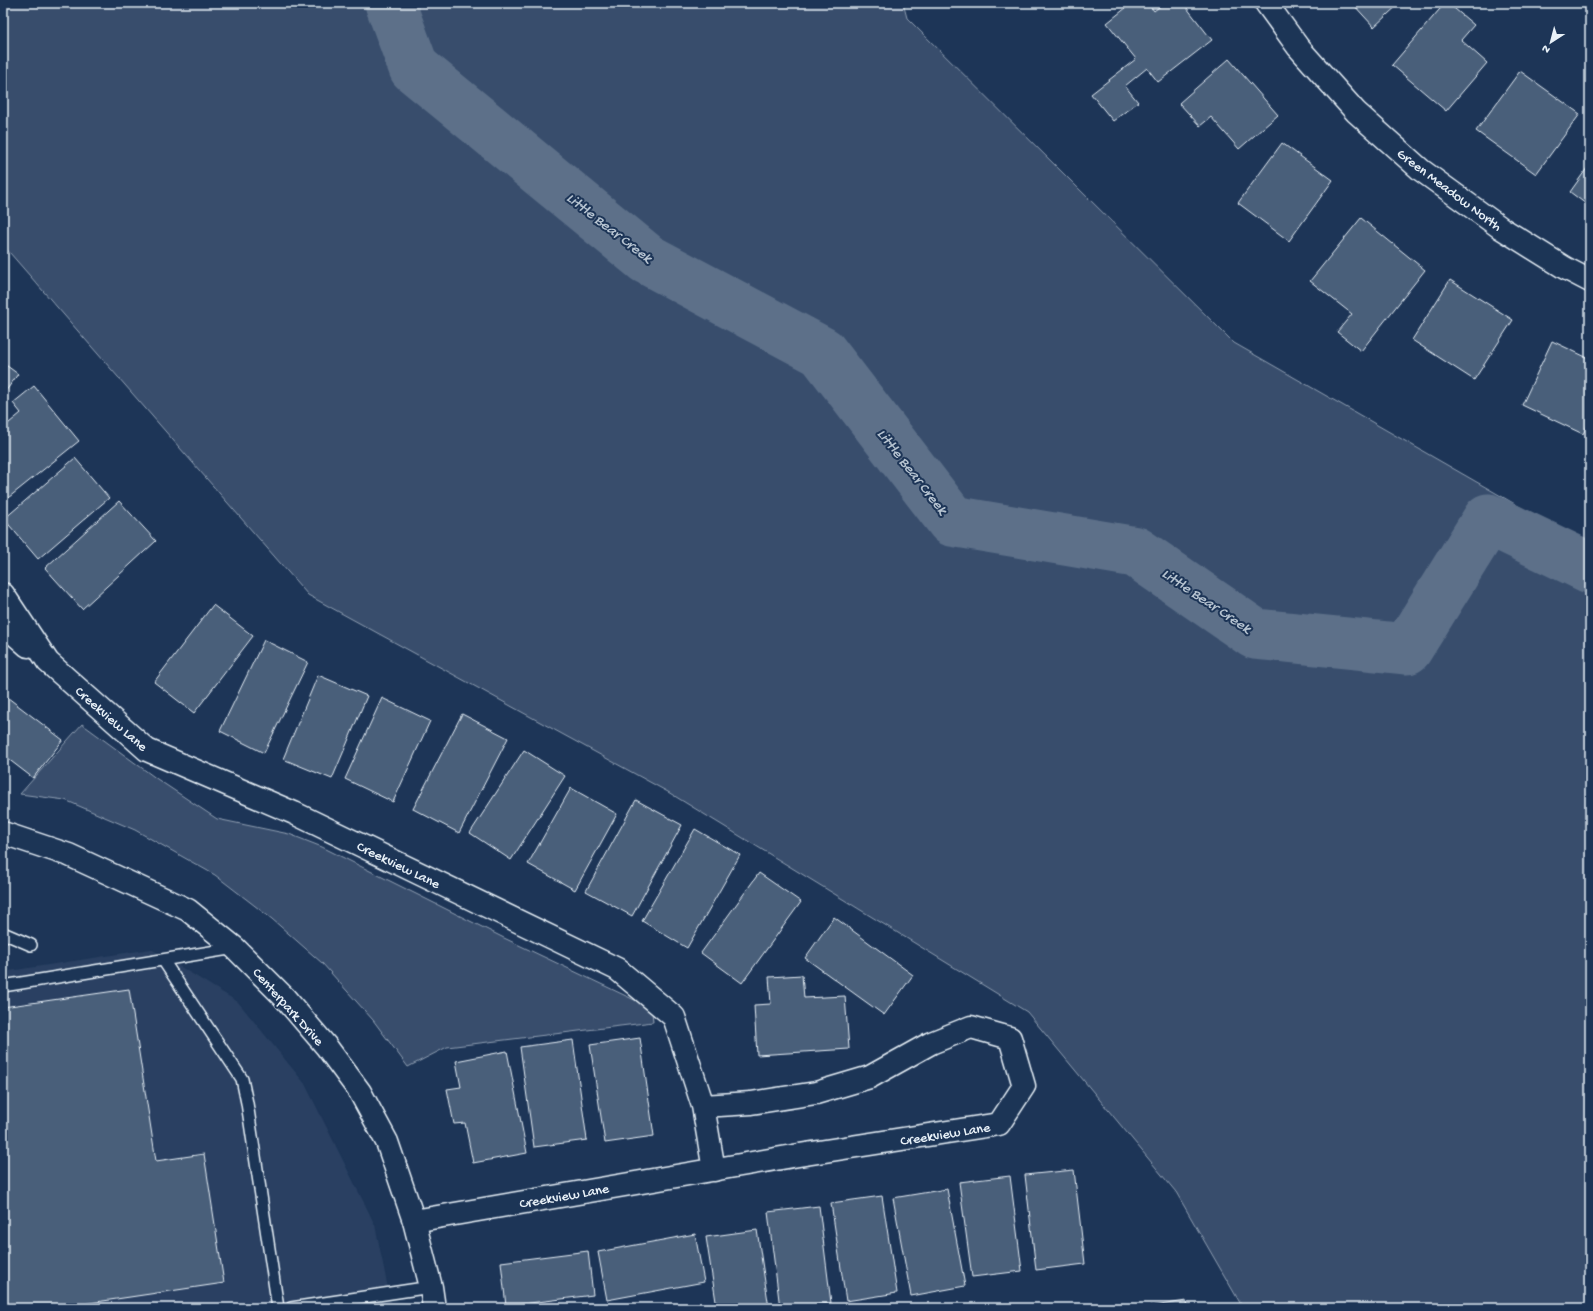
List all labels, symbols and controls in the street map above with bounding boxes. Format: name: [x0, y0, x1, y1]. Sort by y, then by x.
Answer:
north arrow: [1531, 22, 1571, 62]
text: N: [1540, 42, 1553, 55]
street label: Green Meadow North: [1393, 146, 1505, 236]
water label: Little Bear Creek: [562, 190, 656, 268]
water label: Little Bear Creek: [872, 426, 951, 520]
water label: Little Bear Creek: [1158, 565, 1255, 639]
street label: Creekview Lane: [71, 684, 151, 757]
street label: Creekview Lane: [353, 839, 443, 894]
street label: Centerpark Drive: [248, 965, 327, 1051]
street label: Creekview Lane: [899, 1120, 992, 1151]
street label: Creekview Lane: [518, 1181, 611, 1214]

